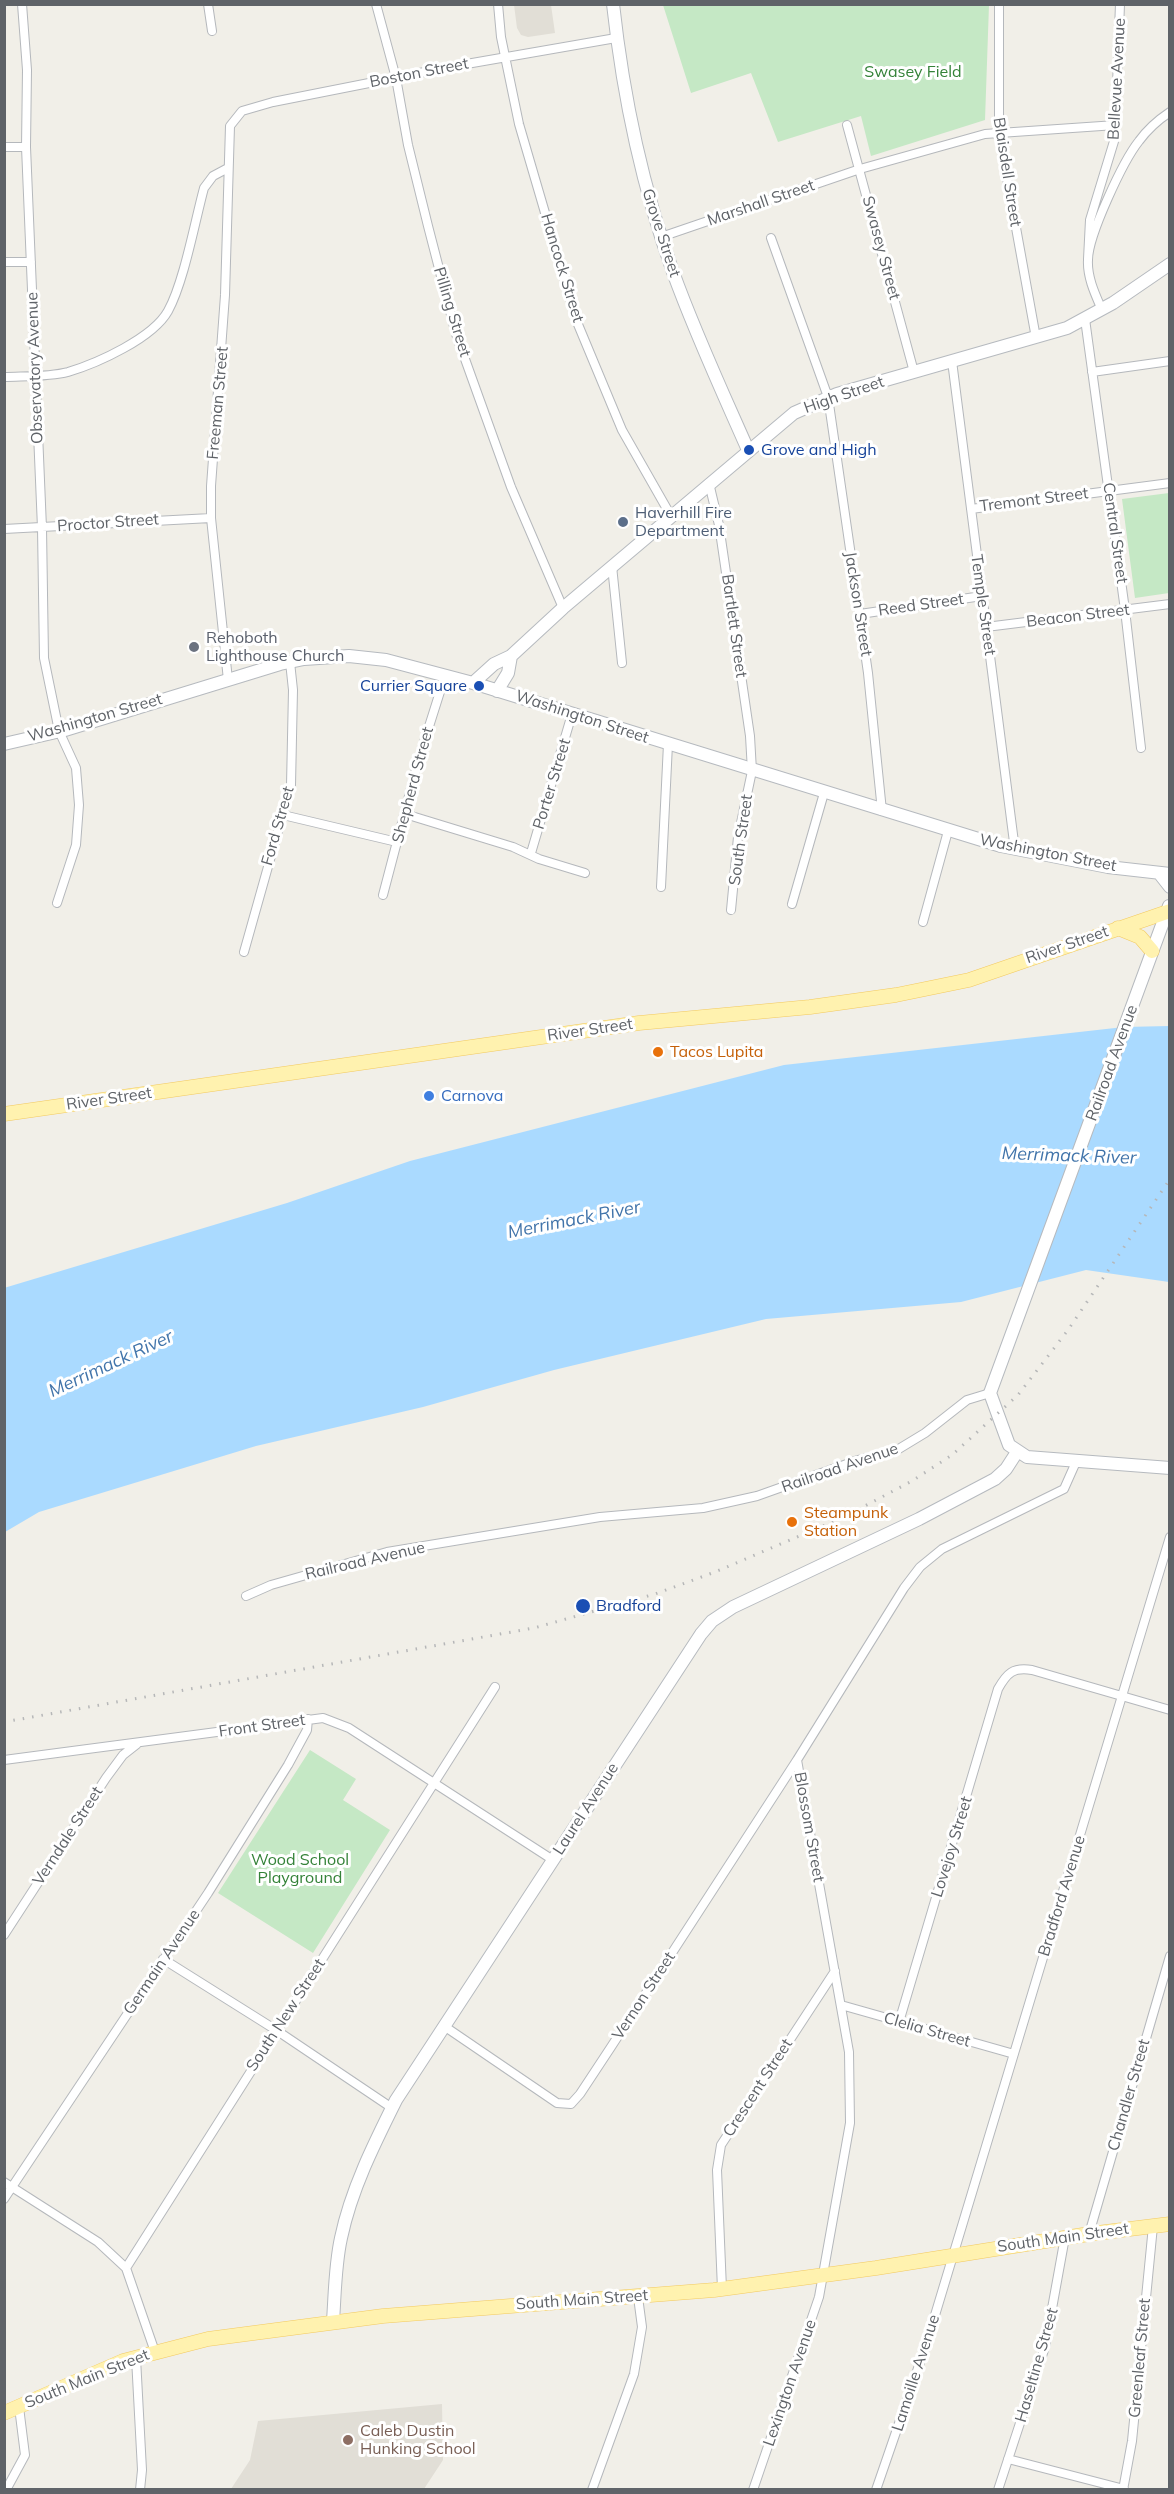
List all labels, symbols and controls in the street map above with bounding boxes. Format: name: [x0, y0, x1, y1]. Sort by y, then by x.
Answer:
street label: Bellevue Avenue: [1104, 18, 1130, 140]
street label: Boston Street: [368, 54, 470, 92]
park label: Swasey Field: [864, 62, 962, 82]
street label: Blaisdell Street: [989, 116, 1025, 228]
street label: Marshall Street: [705, 176, 817, 230]
street label: Grove Street: [638, 186, 684, 280]
street label: Swasey Street: [858, 194, 904, 302]
street label: Hancock Street: [536, 211, 588, 325]
street label: Pilling Street: [429, 265, 475, 359]
street label: Observatory Avenue: [23, 292, 47, 444]
street label: Freeman Street: [203, 346, 233, 460]
street label: High Street: [801, 372, 887, 418]
place label: Grove and High: [761, 440, 877, 460]
marker: Grove and High: [742, 443, 756, 457]
street label: Central Street: [1098, 481, 1132, 585]
street label: Tremont Street: [979, 484, 1089, 516]
place label: Haverhill Fire Department: [635, 503, 732, 541]
street label: Proctor Street: [56, 510, 160, 536]
marker: Haverhill Fire Department: [616, 515, 630, 529]
street label: Jackson Street: [840, 550, 876, 658]
street label: Temple Street: [966, 553, 1000, 657]
street label: Bartlett Street: [717, 573, 751, 679]
street label: Reed Street: [877, 589, 965, 621]
street label: Beacon Street: [1025, 600, 1131, 632]
place label: Rehoboth Lighthouse Church: [206, 628, 344, 666]
marker: Rehoboth Lighthouse Church: [187, 640, 201, 654]
place label: Currier Square: [360, 676, 467, 696]
marker: Currier Square: [472, 679, 486, 693]
street label: Washington Street: [513, 686, 651, 748]
street label: Washington Street: [26, 690, 164, 746]
street label: Shepherd Street: [388, 725, 438, 845]
street label: Porter Street: [529, 736, 575, 832]
street label: Ford Street: [258, 784, 298, 868]
street label: South Street: [725, 793, 757, 887]
street label: Washington Street: [978, 830, 1118, 876]
street label: River Street: [1023, 922, 1111, 968]
street label: Railroad Avenue: [1082, 1002, 1142, 1124]
street label: River Street: [546, 1014, 634, 1046]
place label: Tacos Lupita: [670, 1042, 763, 1062]
marker: Tacos Lupita: [651, 1045, 665, 1059]
street label: River Street: [65, 1083, 153, 1115]
place label: Carnova: [441, 1086, 503, 1106]
marker: Carnova: [422, 1089, 436, 1103]
water label: Merrimack River: [1001, 1143, 1137, 1169]
water label: Merrimack River: [506, 1197, 642, 1243]
water label: Merrimack River: [45, 1326, 177, 1402]
street label: Railroad Avenue: [779, 1439, 901, 1497]
place label: Steampunk Station: [804, 1503, 888, 1541]
marker: Steampunk Station: [785, 1515, 799, 1529]
street label: Railroad Avenue: [303, 1538, 427, 1584]
place label: Bradford: [596, 1596, 661, 1616]
marker: Bradford: [574, 1597, 592, 1615]
street label: Front Street: [218, 1710, 306, 1742]
street label: Laurel Avenue: [549, 1759, 623, 1859]
street label: Blossom Street: [790, 1771, 828, 1883]
street label: Verndale Street: [29, 1783, 107, 1889]
street label: Lovejoy Street: [928, 1794, 976, 1900]
street label: Bradford Avenue: [1034, 1833, 1090, 1959]
park label: Wood School Playground: [251, 1850, 349, 1888]
street label: Germain Avenue: [120, 1906, 204, 2018]
street label: Vernon Street: [608, 1948, 680, 2044]
street label: South New Street: [242, 1955, 330, 2075]
street label: Clelia Street: [882, 2008, 972, 2052]
street label: Crescent Street: [719, 2035, 797, 2141]
street label: Chandler Street: [1104, 2037, 1154, 2153]
street label: South Main Street: [996, 2219, 1130, 2257]
street label: South Main Street: [515, 2286, 649, 2314]
street label: Greenleaf Street: [1125, 2297, 1155, 2419]
street label: Haseltine Street: [1011, 2306, 1063, 2424]
street label: Lamoille Avenue: [888, 2312, 944, 2434]
street label: Lexington Avenue: [759, 2317, 821, 2449]
street label: South Main Street: [22, 2345, 152, 2413]
place label: Caleb Dustin Hunking School: [360, 2421, 475, 2459]
marker: Caleb Dustin Hunking School: [341, 2433, 355, 2447]

